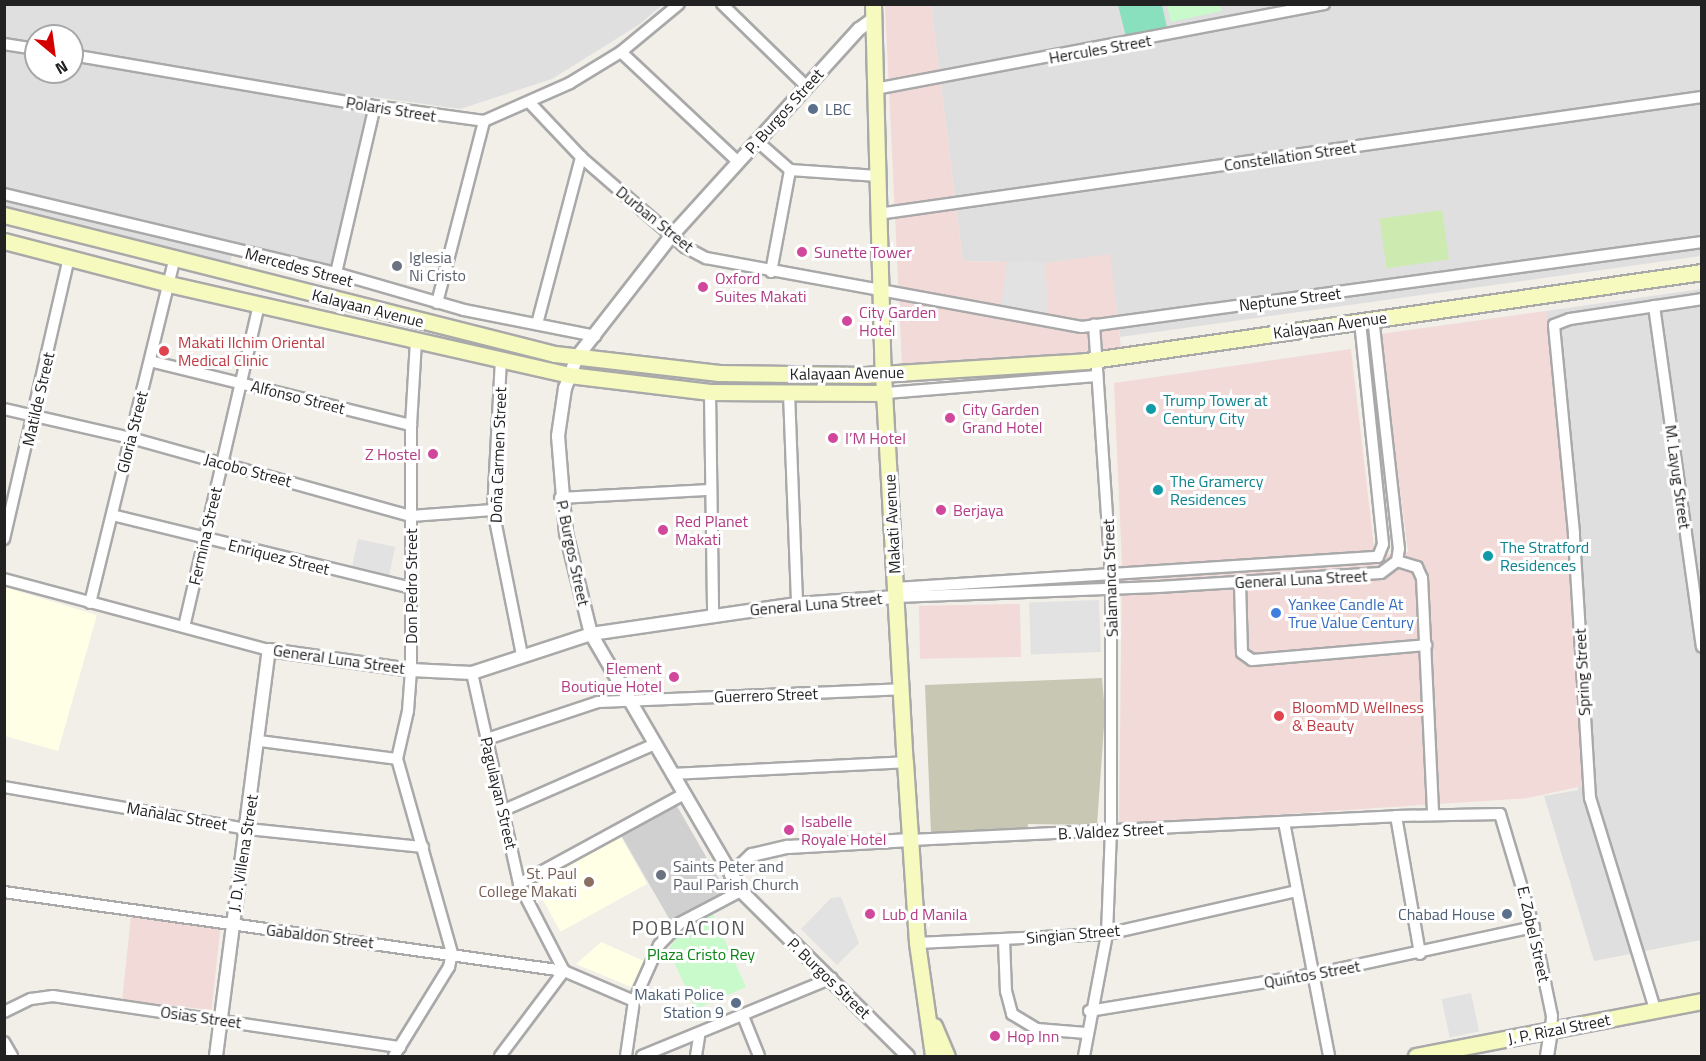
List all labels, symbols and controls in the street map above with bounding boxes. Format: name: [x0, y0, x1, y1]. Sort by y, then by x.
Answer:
north arrow: [24, 24, 84, 84]
street label: Hercules Street: [1047, 31, 1153, 67]
text: N: [51, 55, 72, 81]
street label: P. Burgos Street: [741, 65, 827, 157]
street label: Polaris Street: [345, 92, 437, 126]
place label: LBC: [825, 99, 851, 119]
marker: LBC: [806, 102, 820, 116]
street label: Constellation Street: [1223, 137, 1357, 175]
street label: Durban Street: [612, 182, 698, 256]
place label: Sunette Tower: [814, 242, 912, 262]
street label: Mercedes Street: [243, 243, 355, 291]
marker: Sunette Tower: [795, 245, 809, 259]
place label: Iglesia Ni Cristo: [409, 247, 466, 285]
marker: Iglesia Ni Cristo: [390, 259, 404, 273]
place label: Oxford Suites Makati: [715, 268, 807, 306]
marker: Oxford Suites Makati: [696, 280, 710, 294]
street label: Neptune Street: [1238, 283, 1342, 315]
street label: Kalayaan Avenue: [310, 285, 426, 331]
place label: City Garden Hotel: [859, 302, 936, 340]
street label: Kalayaan Avenue: [1272, 308, 1388, 342]
marker: City Garden Hotel: [840, 314, 854, 328]
place label: Makati Ilchim Oriental Medical Clinic: [178, 332, 325, 370]
marker: Makati Ilchim Oriental Medical Clinic: [155, 342, 173, 360]
street label: Matilde Street: [18, 350, 58, 448]
street label: Kalayaan Avenue: [790, 362, 904, 384]
street label: Alfonso Street: [249, 376, 347, 418]
street label: Doña Carmen Street: [486, 387, 510, 523]
street label: Gloria Street: [113, 389, 151, 475]
place label: Trump Tower at Century City: [1163, 390, 1268, 428]
place label: City Garden Grand Hotel: [962, 399, 1042, 437]
marker: Trump Tower at Century City: [1144, 402, 1158, 416]
marker: City Garden Grand Hotel: [943, 411, 957, 425]
street label: M. Layug Street: [1661, 424, 1695, 530]
place label: I’M Hotel: [845, 428, 906, 448]
marker: I’M Hotel: [826, 431, 840, 445]
place label: Z Hostel: [365, 444, 421, 464]
marker: Z Hostel: [426, 447, 440, 461]
street label: Jacobo Street: [202, 449, 294, 491]
place label: The Gramercy Residences: [1170, 471, 1264, 509]
street label: Makati Avenue: [880, 474, 904, 574]
marker: The Gramercy Residences: [1151, 483, 1165, 497]
street label: Fermina Street: [184, 485, 226, 587]
street label: P. Burgos Street: [552, 498, 594, 608]
place label: Berjaya: [953, 500, 1004, 520]
marker: Berjaya: [934, 503, 948, 517]
place label: Red Planet Makati: [675, 511, 748, 549]
street label: Salamanca Street: [1098, 519, 1122, 637]
marker: Red Planet Makati: [656, 523, 670, 537]
street label: Don Pedro Street: [401, 528, 421, 644]
street label: Enriquez Street: [226, 535, 332, 579]
place label: The Stratford Residences: [1500, 537, 1589, 575]
marker: The Stratford Residences: [1481, 549, 1495, 563]
street label: General Luna Street: [1234, 566, 1368, 592]
street label: General Luna Street: [749, 589, 883, 619]
place label: Yankee Candle At True Value Century: [1288, 594, 1414, 632]
marker: Yankee Candle At True Value Century: [1269, 606, 1283, 620]
street label: Spring Street: [1570, 628, 1594, 716]
street label: General Luna Street: [272, 640, 406, 678]
place label: Element Boutique Hotel: [561, 658, 662, 696]
marker: Element Boutique Hotel: [667, 670, 681, 684]
street label: Guerrero Street: [714, 684, 818, 706]
place label: BloomMD Wellness & Beauty: [1292, 697, 1424, 735]
marker: BloomMD Wellness & Beauty: [1270, 707, 1288, 725]
street label: Pagulayan Street: [477, 735, 521, 851]
street label: J. D. Villena Street: [224, 793, 262, 913]
street label: Mañalac Street: [125, 798, 229, 834]
place label: Isabelle Royale Hotel: [801, 811, 886, 849]
street label: B. Valdez Street: [1058, 819, 1164, 843]
marker: Isabelle Royale Hotel: [782, 823, 796, 837]
place label: Saints Peter and Paul Parish Church: [673, 856, 799, 894]
place label: St. Paul College Makati: [479, 863, 577, 901]
marker: Saints Peter and Paul Parish Church: [654, 868, 668, 882]
marker: St. Paul College Makati: [582, 875, 596, 889]
street label: E. Zobel Street: [1514, 884, 1554, 984]
place label: Lub d Manila: [882, 904, 967, 924]
place label: Chabad House: [1398, 904, 1495, 924]
marker: Lub d Manila: [863, 907, 877, 921]
marker: Chabad House: [1500, 907, 1514, 921]
district label: POBLACION: [632, 915, 746, 939]
street label: Gabaldon Street: [265, 920, 375, 952]
street label: Singian Street: [1025, 920, 1121, 948]
street label: P. Burgos Street: [784, 934, 874, 1022]
park label: Plaza Cristo Rey: [647, 944, 755, 964]
street label: Quintos Street: [1262, 956, 1362, 992]
place label: Makati Police Station 9: [634, 984, 724, 1022]
marker: Makati Police Station 9: [729, 996, 743, 1010]
street label: Osias Street: [159, 1002, 243, 1032]
street label: J. P. Rizal Street: [1506, 1010, 1612, 1048]
place label: Hop Inn: [1007, 1026, 1059, 1046]
marker: Hop Inn: [988, 1029, 1002, 1043]

